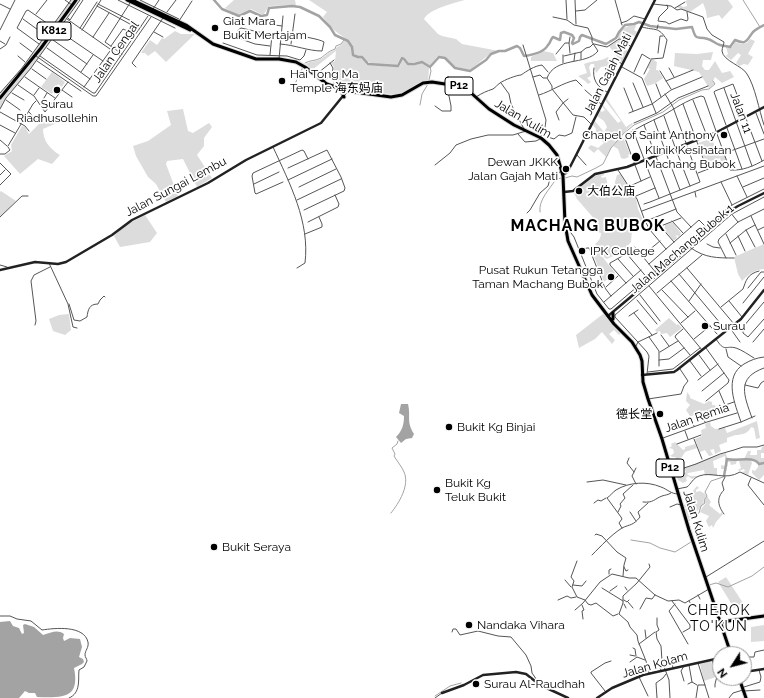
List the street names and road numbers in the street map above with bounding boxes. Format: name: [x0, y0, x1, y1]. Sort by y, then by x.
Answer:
street label: Jalan Cengal: [90, 19, 142, 85]
road number: K812: [37, 22, 71, 40]
street label: Jalan Gajah Mati: [581, 31, 635, 117]
road number: P12: [445, 77, 473, 95]
street label: Jalan 11: [727, 91, 755, 135]
street label: Jalan Kulim: [492, 96, 554, 142]
street label: Jalan Sungai Lembu: [123, 154, 229, 220]
street label: Jalan Machang Bubok 1: [627, 201, 737, 297]
street label: Jalan Remia: [663, 400, 731, 436]
road number: P12: [656, 459, 684, 477]
street label: Jalan Kulim: [680, 488, 712, 554]
street label: Jalan Kolam: [621, 649, 689, 681]

